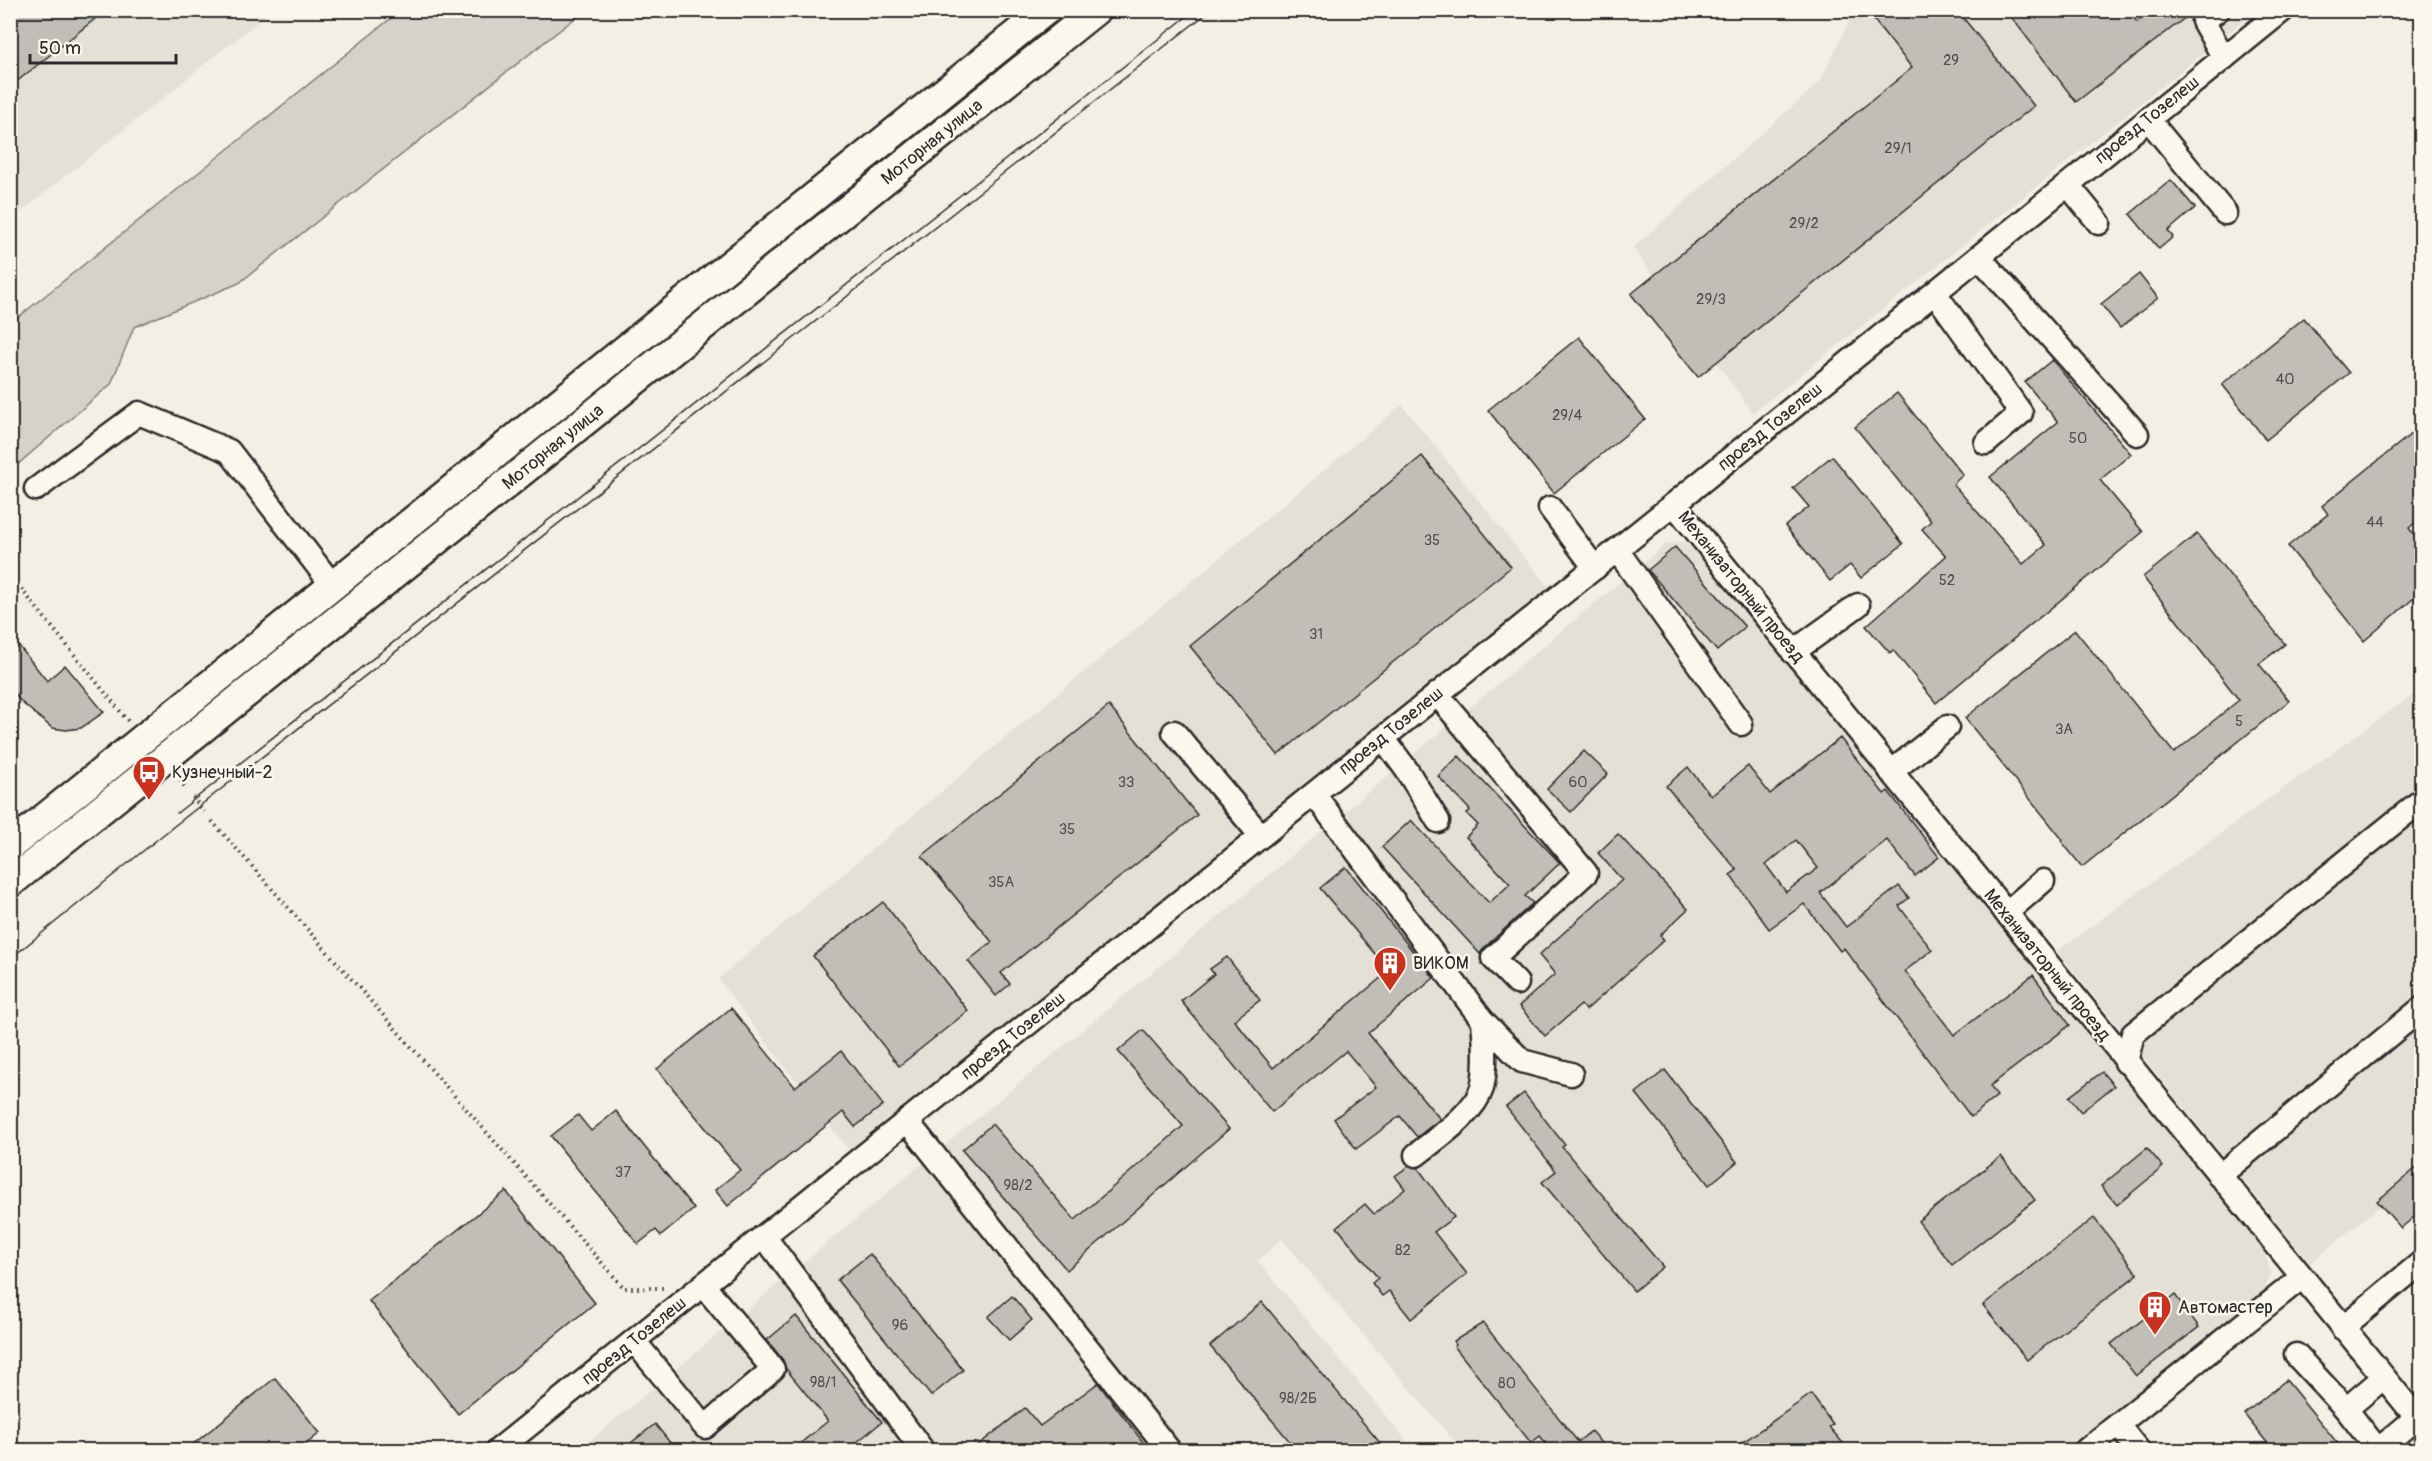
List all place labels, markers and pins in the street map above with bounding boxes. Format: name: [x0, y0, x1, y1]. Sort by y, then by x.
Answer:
bus stop icon: Кузнечный-2: [131, 754, 167, 801]
place label: Кузнечный-2: [172, 761, 273, 784]
building icon: ВИКОМ: [1372, 945, 1408, 992]
place label: ВИКОМ: [1413, 952, 1469, 975]
building icon: Автомастер: [2137, 1289, 2173, 1336]
place label: Автомастер: [2178, 1296, 2273, 1319]

